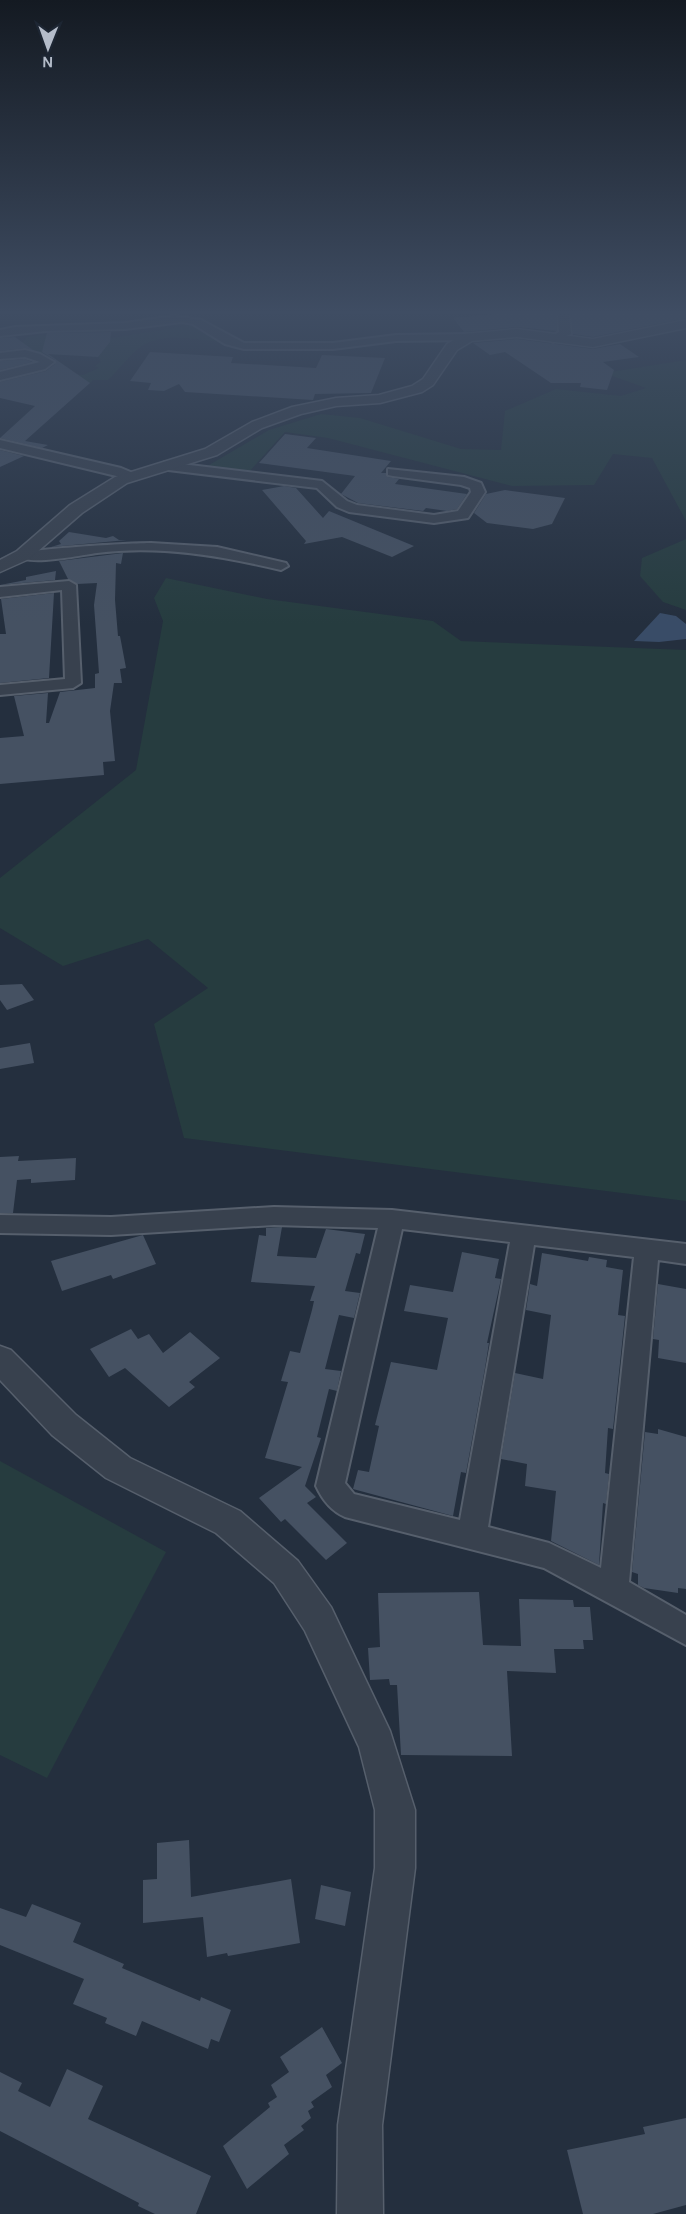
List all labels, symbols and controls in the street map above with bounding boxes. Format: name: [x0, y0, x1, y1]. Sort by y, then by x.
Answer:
north arrow: [18, 18, 78, 78]
text: N: [42, 53, 54, 72]

